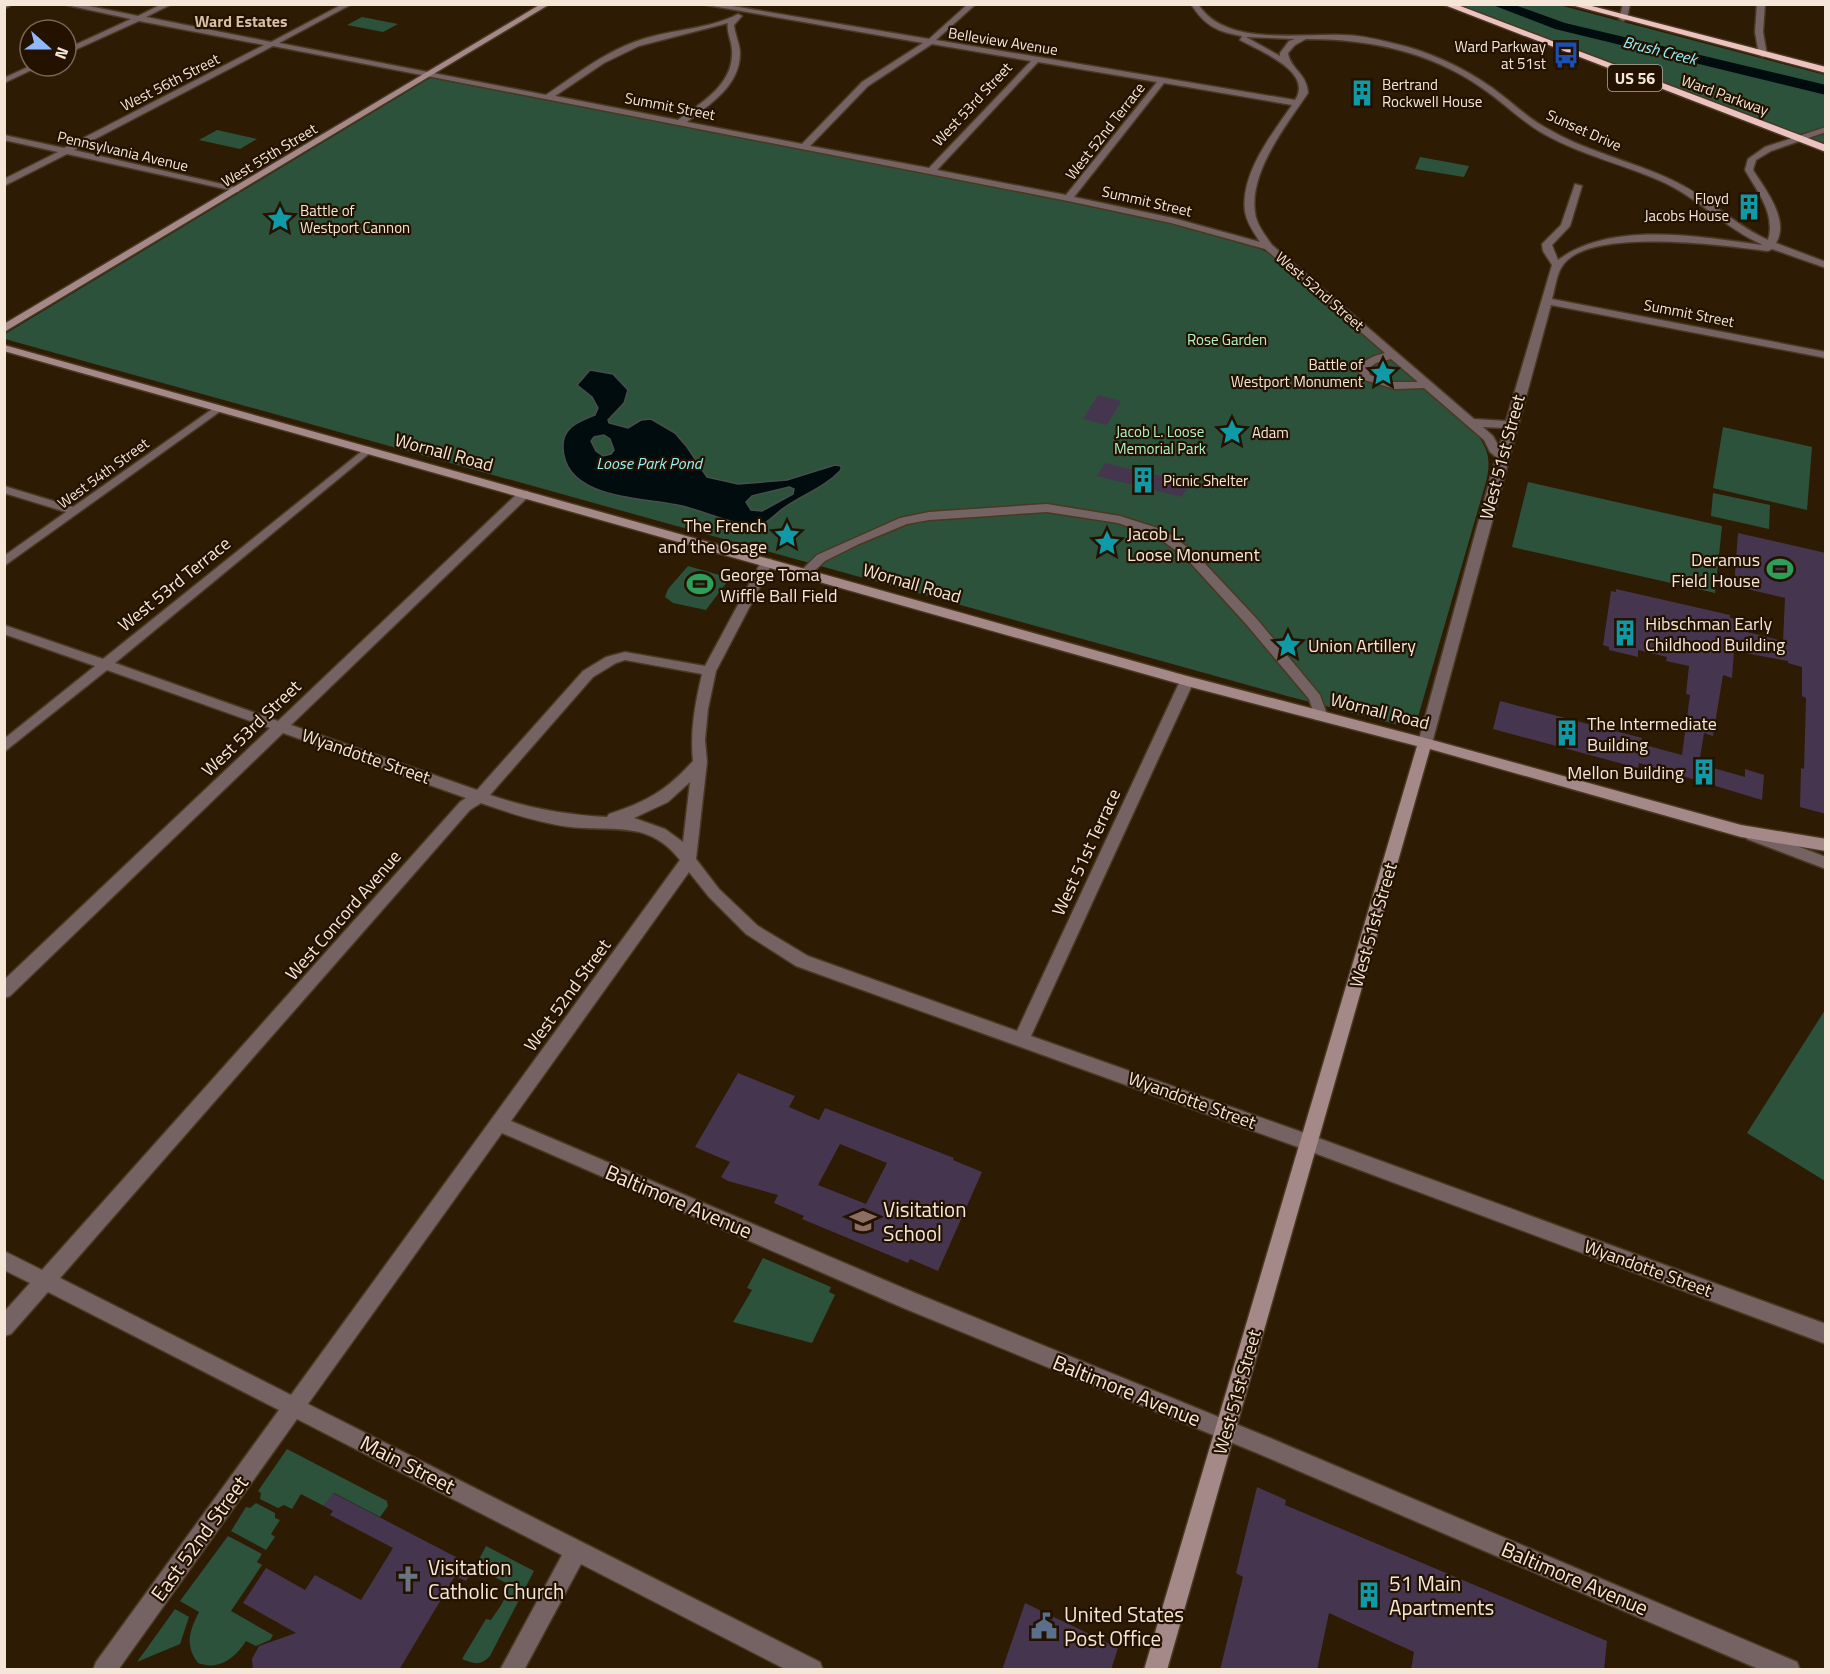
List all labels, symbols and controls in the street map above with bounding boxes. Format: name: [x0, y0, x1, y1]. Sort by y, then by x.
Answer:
district label: Ward Estates: [194, 9, 288, 33]
north arrow: [18, 18, 78, 78]
street label: Belleview Avenue: [946, 21, 1060, 61]
water label: Brush Creek: [1620, 29, 1701, 71]
place label: Ward Parkway at 51st: [1454, 35, 1547, 75]
bus stop icon: Ward Parkway at 51st: [1551, 40, 1581, 70]
text: N: [49, 44, 75, 63]
street label: West 56th Street: [117, 47, 224, 117]
street label: West 53rd Street: [927, 56, 1018, 151]
road number: US 56: [1608, 65, 1662, 91]
street label: Ward Parkway: [1678, 69, 1772, 121]
place label: Bertrand Rockwell House: [1382, 73, 1482, 113]
street label: West 52nd Terrace: [1060, 77, 1150, 185]
building icon: Bertrand Rockwell House: [1347, 78, 1377, 108]
street label: Summit Street: [623, 86, 718, 126]
street label: Sunset Drive: [1543, 103, 1625, 157]
street label: West 55th Street: [217, 117, 322, 193]
street label: Pennsylvania Avenue: [55, 125, 191, 177]
street label: Summit Street: [1100, 179, 1195, 223]
place label: Floyd Jacobs House: [1644, 187, 1729, 227]
building icon: Floyd Jacobs House: [1734, 192, 1764, 222]
place label: Battle of Westport Cannon: [300, 199, 410, 239]
place icon: Battle of Westport Cannon: [265, 204, 295, 234]
street label: West 52nd Street: [1271, 246, 1370, 337]
street label: Summit Street: [1642, 293, 1737, 333]
park label: Rose Garden: [1187, 328, 1267, 351]
place label: Battle of Westport Monument: [1231, 353, 1364, 393]
place icon: Battle of Westport Monument: [1368, 358, 1398, 388]
street label: West 51st Street: [1472, 391, 1532, 523]
place icon: Adam: [1217, 417, 1247, 447]
park label: Jacob L. Loose Memorial Park: [1114, 420, 1206, 460]
place label: Adam: [1252, 421, 1289, 444]
street label: Wornall Road: [392, 426, 496, 478]
street label: West 54th Street: [52, 431, 154, 514]
water label: Loose Park Pond: [596, 451, 704, 475]
building icon: Picnic Shelter: [1128, 465, 1158, 495]
place label: Picnic Shelter: [1163, 469, 1248, 492]
place label: The French and the Osage: [658, 512, 767, 560]
place icon: The French and the Osage: [772, 520, 802, 550]
place label: Jacob L. Loose Monument: [1127, 520, 1260, 568]
place icon: Jacob L. Loose Monument: [1092, 528, 1122, 558]
street label: West 53rd Terrace: [112, 530, 236, 638]
place label: Deramus Field House: [1671, 546, 1760, 594]
sports icon: Deramus Field House: [1765, 554, 1795, 584]
street label: Wornall Road: [860, 556, 964, 610]
place label: George Toma Wiffle Ball Field: [720, 561, 838, 609]
sports icon: George Toma Wiffle Ball Field: [685, 569, 715, 599]
place label: Hibschman Early Childhood Building: [1645, 610, 1785, 658]
building icon: Hibschman Early Childhood Building: [1610, 618, 1640, 648]
place icon: Union Artillery: [1273, 630, 1303, 660]
place label: Union Artillery: [1308, 632, 1416, 659]
street label: West 53rd Street: [195, 673, 307, 783]
street label: Wornall Road: [1328, 686, 1432, 736]
place label: The Intermediate Building: [1587, 710, 1717, 758]
building icon: The Intermediate Building: [1552, 718, 1582, 748]
street label: Wyandotte Street: [298, 721, 434, 791]
building icon: Mellon Building: [1689, 757, 1719, 787]
place label: Mellon Building: [1567, 759, 1684, 786]
street label: West 51st Terrace: [1045, 784, 1127, 920]
street label: West Concord Avenue: [279, 844, 407, 986]
street label: West 51st Street: [1342, 859, 1404, 991]
street label: West 52nd Street: [517, 933, 617, 1057]
street label: Wyandotte Street: [1124, 1064, 1260, 1136]
street label: Baltimore Avenue: [601, 1156, 757, 1246]
place label: Visitation School: [883, 1193, 966, 1249]
school or university icon: Visitation School: [848, 1206, 878, 1236]
street label: Wyandotte Street: [1580, 1232, 1716, 1304]
street label: West 51st Street: [1206, 1326, 1268, 1458]
street label: Baltimore Avenue: [1048, 1346, 1206, 1434]
street label: Main Street: [355, 1426, 462, 1502]
street label: East 52nd Street: [142, 1468, 256, 1607]
street label: Baltimore Avenue: [1497, 1533, 1653, 1623]
place label: Visitation Catholic Church: [428, 1551, 564, 1607]
church icon: Visitation Catholic Church: [393, 1564, 423, 1594]
place label: 51 Main Apartments: [1389, 1567, 1494, 1623]
building icon: 51 Main Apartments: [1354, 1580, 1384, 1610]
place label: United States Post Office: [1064, 1598, 1184, 1654]
public building icon: United States Post Office: [1029, 1611, 1059, 1641]

